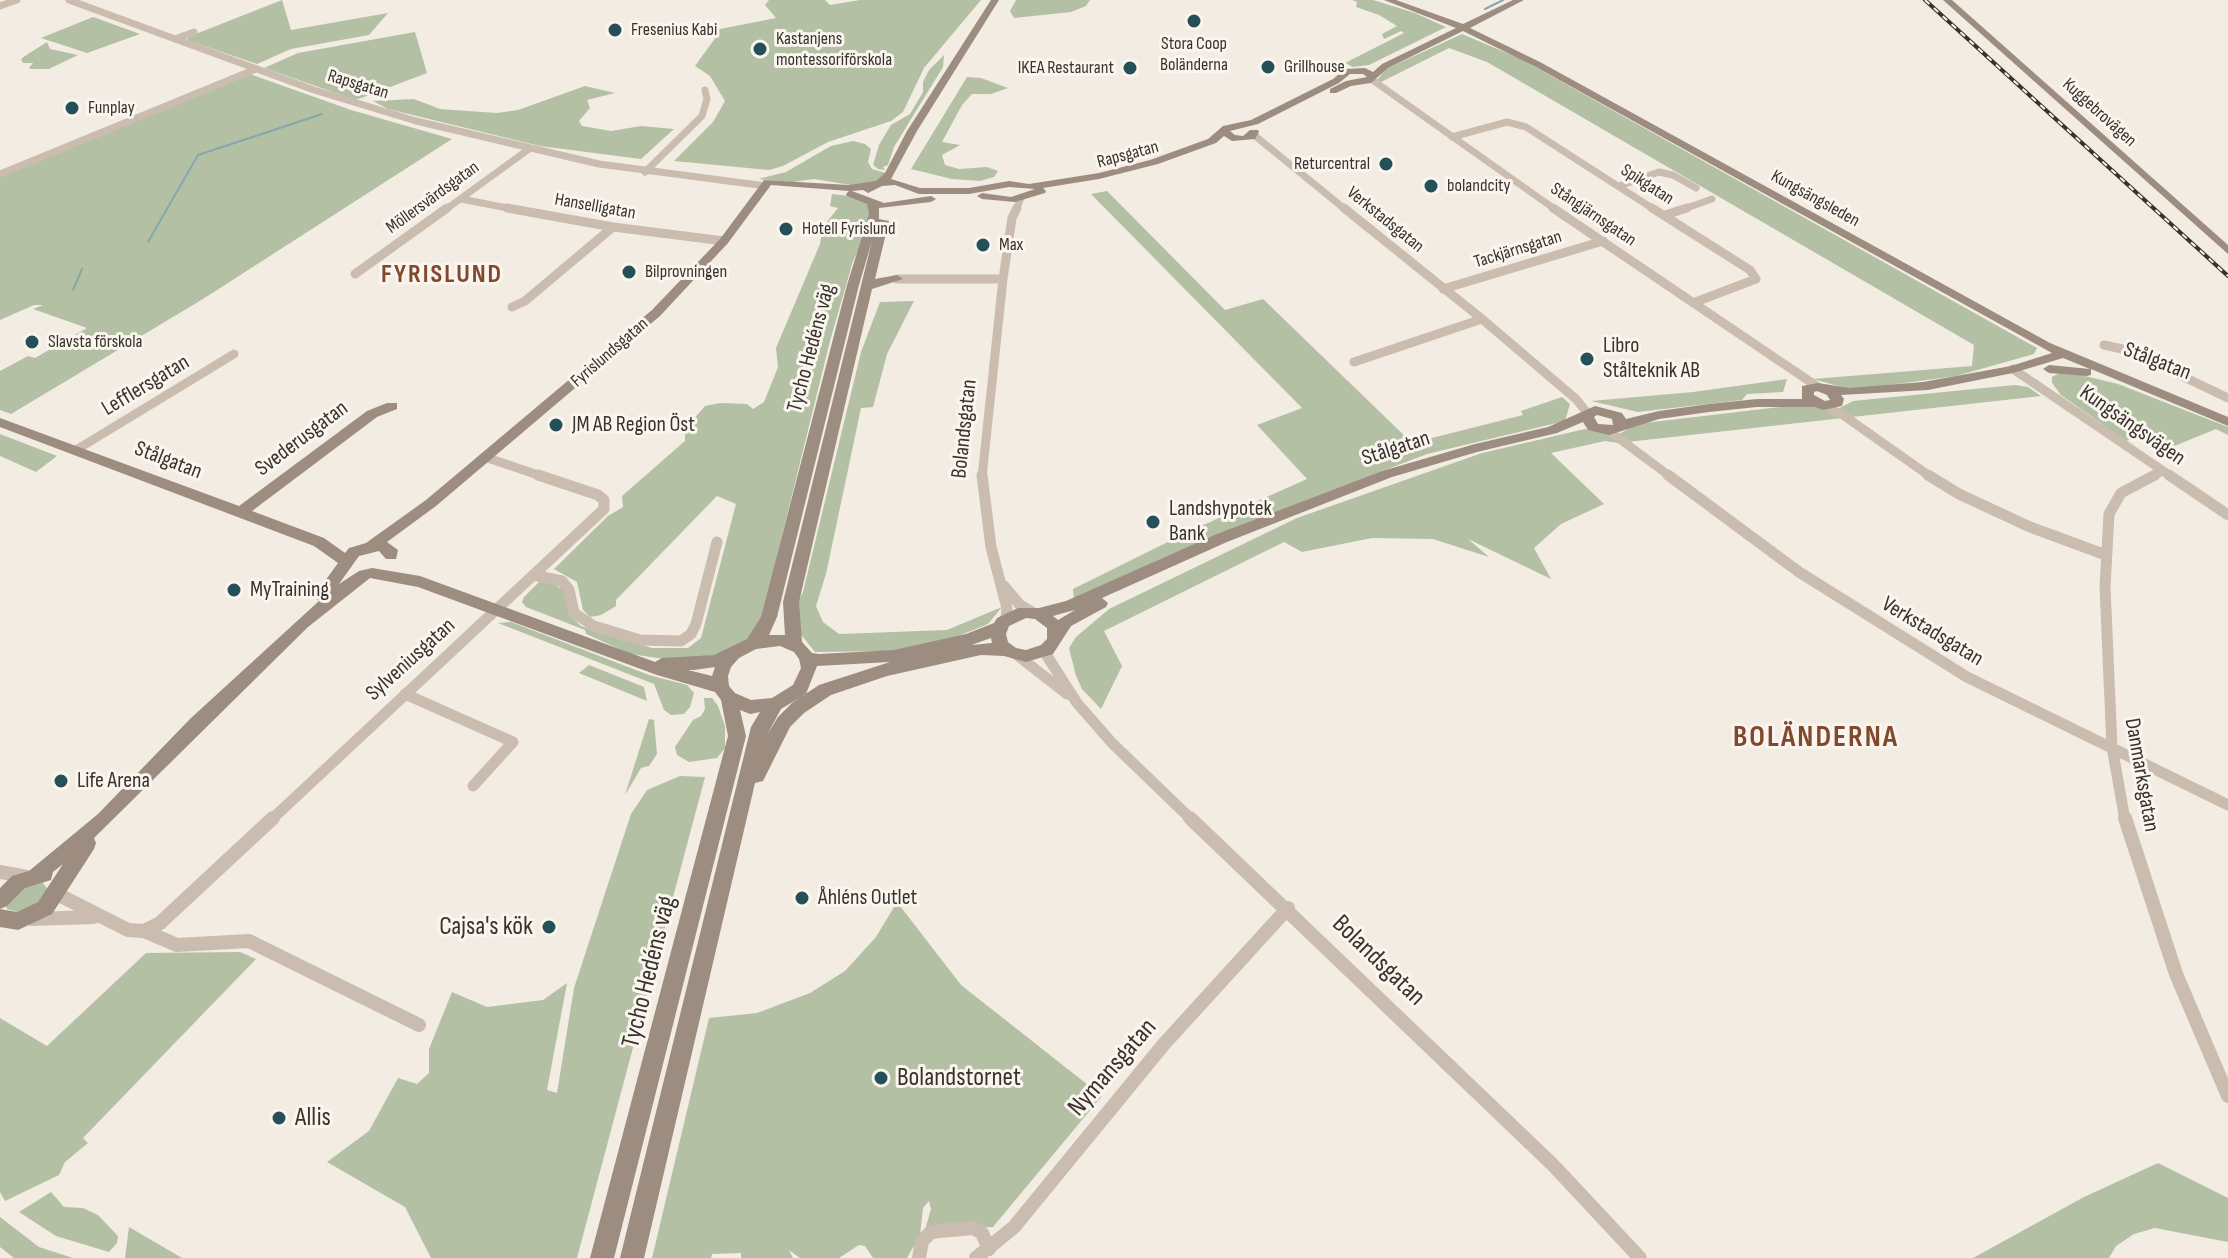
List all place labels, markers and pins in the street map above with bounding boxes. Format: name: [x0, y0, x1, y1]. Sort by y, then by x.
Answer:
marker: Stora Coop Boländerna: [1185, 12, 1203, 30]
place label: Fresenius Kabi: [631, 19, 717, 41]
marker: Fresenius Kabi: [606, 21, 624, 39]
place label: Kastanjens montessoriförskola: [776, 28, 892, 70]
place label: Stora Coop Boländerna: [1160, 33, 1228, 76]
marker: Kastanjens montessoriförskola: [751, 40, 769, 58]
place label: Grillhouse: [1284, 56, 1345, 78]
place label: IKEA Restaurant: [1018, 57, 1114, 79]
marker: Grillhouse: [1259, 58, 1277, 76]
marker: IKEA Restaurant: [1121, 59, 1139, 77]
place label: Funplay: [88, 97, 135, 119]
marker: Funplay: [63, 99, 81, 117]
place label: Returcentral: [1294, 153, 1370, 175]
marker: Returcentral: [1377, 155, 1395, 173]
place label: bolandcity: [1447, 175, 1510, 197]
marker: bolandcity: [1422, 177, 1440, 195]
place label: Hotell Fyrislund: [802, 218, 895, 240]
marker: Hotell Fyrislund: [777, 220, 795, 238]
place label: Max: [999, 234, 1023, 256]
marker: Max: [974, 236, 992, 254]
place label: Bilprovningen: [645, 261, 727, 283]
marker: Bilprovningen: [620, 263, 638, 281]
place label: Slavsta förskola: [48, 331, 142, 353]
marker: Slavsta förskola: [23, 333, 41, 351]
place label: Libro Stålteknik AB: [1603, 333, 1700, 384]
marker: Libro Stålteknik AB: [1578, 350, 1596, 368]
place label: JM AB Region Öst: [572, 412, 695, 438]
marker: JM AB Region Öst: [547, 416, 565, 434]
place label: Landshypotek Bank: [1169, 496, 1272, 548]
marker: Landshypotek Bank: [1144, 513, 1162, 531]
place label: MyTraining: [250, 577, 329, 603]
marker: MyTraining: [225, 581, 243, 599]
place label: Life Arena: [77, 768, 150, 794]
marker: Life Arena: [52, 772, 70, 790]
place label: Åhléns Outlet: [818, 885, 917, 911]
marker: Åhléns Outlet: [793, 889, 811, 907]
place label: Cajsa's kök: [439, 911, 533, 943]
marker: Cajsa's kök: [540, 918, 558, 936]
place label: Bolandstornet: [897, 1062, 1021, 1094]
marker: Bolandstornet: [872, 1069, 890, 1087]
place label: Allis: [295, 1102, 331, 1134]
marker: Allis: [270, 1109, 288, 1127]

